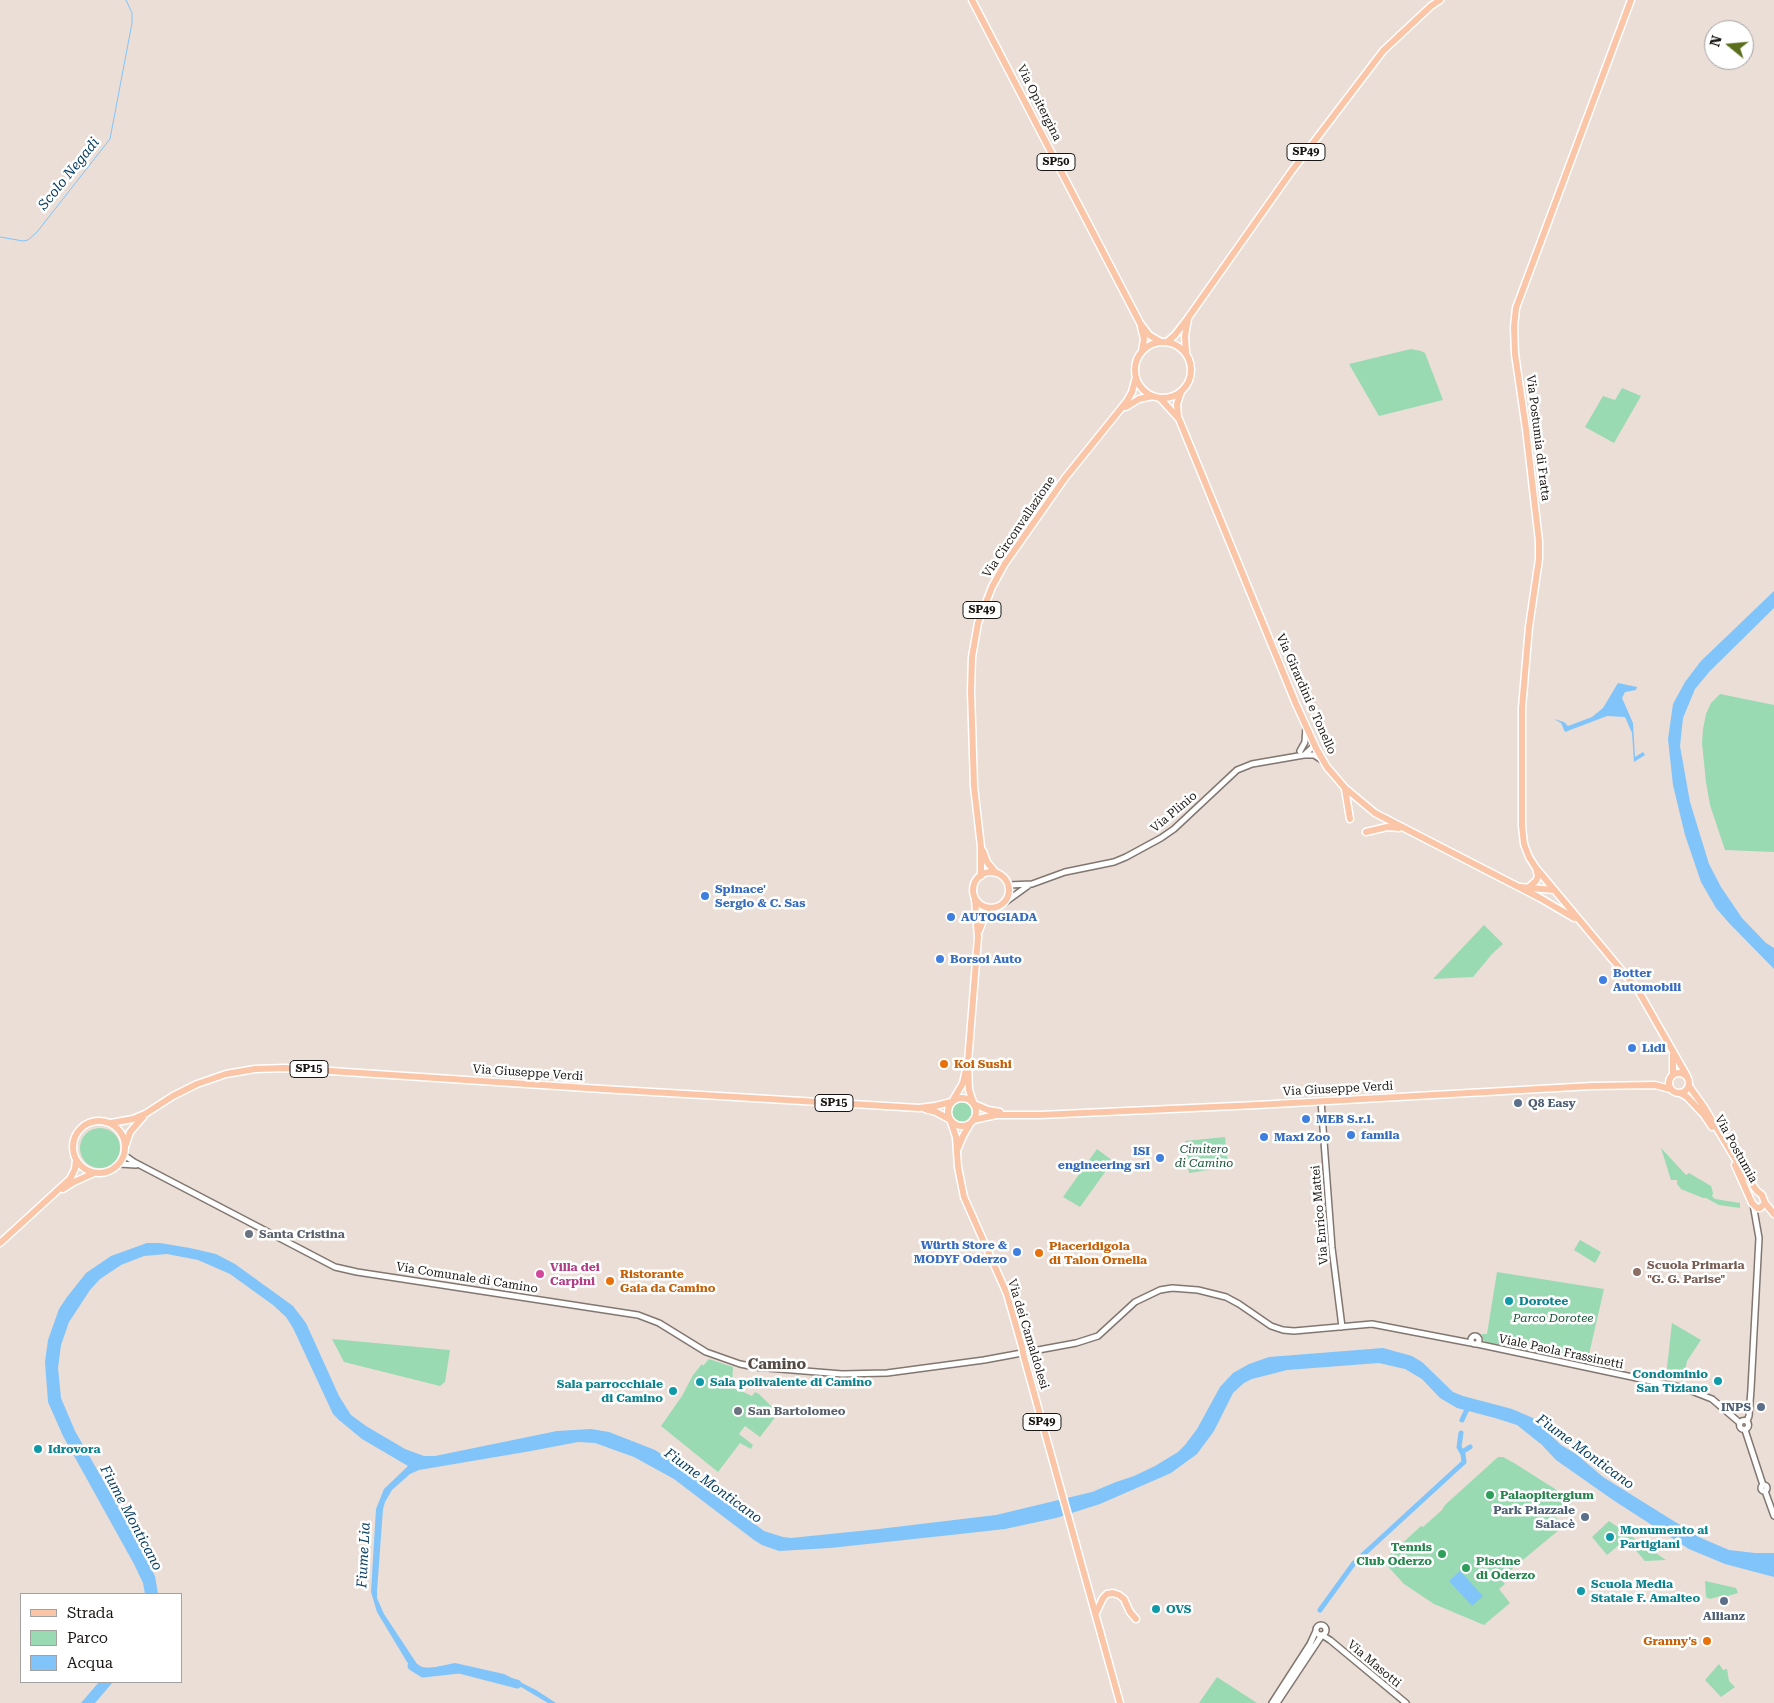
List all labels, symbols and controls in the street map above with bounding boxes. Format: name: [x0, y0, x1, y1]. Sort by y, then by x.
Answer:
north arrow: [1704, 20, 1754, 70]
text: N: [1706, 33, 1725, 48]
street label: Via Opitergina: [1014, 63, 1064, 143]
water label: Scolo Negadi: [35, 135, 103, 213]
road number: SP49: [1287, 144, 1325, 160]
road number: SP50: [1037, 154, 1075, 170]
street label: Via Postumia di Fratta: [1523, 374, 1553, 502]
street label: Via Circonvallazione: [980, 474, 1058, 580]
road number: SP49: [963, 602, 1001, 618]
street label: Via Girardini e Tonello: [1273, 632, 1339, 756]
street label: Via Plinio: [1148, 789, 1200, 835]
place label: Spinace' Sergio & C. Sas: [715, 882, 805, 910]
marker: Spinace' Sergio & C. Sas: [699, 890, 711, 902]
place label: AUTOGIADA: [961, 910, 1037, 924]
marker: AUTOGIADA: [945, 911, 957, 923]
place label: Borsoi Auto: [950, 952, 1022, 966]
marker: Borsoi Auto: [934, 953, 946, 965]
place label: Botter Automobili: [1613, 966, 1681, 994]
marker: Botter Automobili: [1597, 974, 1609, 986]
place label: Lidl: [1642, 1041, 1666, 1055]
marker: Lidl: [1626, 1042, 1638, 1054]
place label: Koi Sushi: [954, 1057, 1012, 1071]
marker: Koi Sushi: [938, 1058, 950, 1070]
road number: SP15: [290, 1060, 328, 1078]
street label: Via Giuseppe Verdi: [472, 1062, 584, 1084]
street label: Via Giuseppe Verdi: [1282, 1079, 1394, 1099]
road number: SP15: [815, 1094, 853, 1112]
place label: Q8 Easy: [1528, 1096, 1576, 1110]
marker: Q8 Easy: [1512, 1097, 1524, 1109]
place label: MEB S.r.l.: [1316, 1112, 1374, 1126]
street label: Via Postumia: [1711, 1112, 1761, 1186]
marker: MEB S.r.l.: [1300, 1113, 1312, 1125]
place label: famila: [1361, 1128, 1399, 1142]
marker: famila: [1345, 1129, 1357, 1141]
place label: Maxi Zoo: [1274, 1130, 1330, 1144]
marker: Maxi Zoo: [1258, 1131, 1270, 1143]
park label: Cimitero di Camino: [1175, 1142, 1233, 1170]
place label: ISI engineering srl: [1058, 1144, 1150, 1172]
marker: ISI engineering srl: [1154, 1152, 1166, 1164]
street label: Via Enrico Mattei: [1308, 1164, 1332, 1266]
place label: Santa Cristina: [259, 1227, 345, 1241]
marker: Santa Cristina: [243, 1228, 255, 1240]
place label: Würth Store & MODYF Oderzo: [914, 1238, 1007, 1266]
place label: Piaceridigola di Talon Ornella: [1049, 1239, 1147, 1267]
marker: Würth Store & MODYF Oderzo: [1011, 1246, 1023, 1258]
marker: Piaceridigola di Talon Ornella: [1033, 1247, 1045, 1259]
place label: Scuola Primaria "G. G. Parise": [1647, 1258, 1744, 1286]
street label: Via Comunale di Camino: [395, 1260, 539, 1296]
place label: Villa dei Carpini: [550, 1260, 600, 1288]
marker: Scuola Primaria "G. G. Parise": [1631, 1266, 1643, 1278]
place label: Ristorante Gaia da Camino: [620, 1267, 715, 1295]
marker: Villa dei Carpini: [534, 1268, 546, 1280]
marker: Ristorante Gaia da Camino: [604, 1275, 616, 1287]
street label: Via dei Camaldolesi: [1004, 1277, 1052, 1391]
place label: Dorotee: [1519, 1294, 1568, 1308]
marker: Dorotee: [1503, 1295, 1515, 1307]
park label: Parco Dorotee: [1513, 1311, 1593, 1325]
street label: Viale Paola Frassinetti: [1497, 1332, 1625, 1372]
district label: Camino: [748, 1356, 806, 1374]
place label: Condominio San Tiziano: [1633, 1367, 1708, 1395]
place label: Sala polivalente di Camino: [710, 1375, 872, 1389]
marker: Condominio San Tiziano: [1712, 1375, 1724, 1387]
marker: Sala polivalente di Camino: [694, 1376, 706, 1388]
place label: Sala parrocchiale di Camino: [557, 1377, 663, 1405]
marker: Sala parrocchiale di Camino: [667, 1385, 679, 1397]
place label: INPS: [1721, 1400, 1751, 1414]
marker: INPS: [1755, 1401, 1767, 1413]
place label: San Bartolomeo: [748, 1404, 846, 1418]
marker: San Bartolomeo: [732, 1405, 744, 1417]
water label: Fiume Monticano: [1533, 1411, 1637, 1493]
road number: SP49: [1023, 1414, 1061, 1430]
place label: Idrovora: [48, 1442, 100, 1456]
marker: Idrovora: [32, 1443, 44, 1455]
water label: Fiume Monticano: [661, 1445, 765, 1527]
water label: Fiume Monticano: [96, 1463, 166, 1573]
place label: Palaopitergium: [1500, 1488, 1594, 1502]
marker: Palaopitergium: [1484, 1489, 1496, 1501]
place label: Park Piazzale Salacè: [1493, 1503, 1575, 1531]
marker: Park Piazzale Salacè: [1579, 1511, 1591, 1523]
water label: Fiume Lia: [354, 1522, 374, 1588]
place label: Monumento ai Partigiani: [1620, 1523, 1708, 1551]
marker: Monumento ai Partigiani: [1604, 1531, 1616, 1543]
place label: Tennis Club Oderzo: [1356, 1540, 1432, 1568]
marker: Tennis Club Oderzo: [1436, 1548, 1448, 1560]
place label: Piscine di Oderzo: [1476, 1554, 1535, 1582]
marker: Piscine di Oderzo: [1460, 1562, 1472, 1574]
place label: Scuola Media Statale F. Amalteo: [1591, 1577, 1700, 1605]
marker: Scuola Media Statale F. Amalteo: [1575, 1585, 1587, 1597]
legend: [20, 1593, 182, 1683]
marker: Allianz: [1718, 1595, 1730, 1607]
place label: OVS: [1166, 1602, 1191, 1616]
marker: OVS: [1150, 1603, 1162, 1615]
text: Strada: [67, 1604, 114, 1622]
place label: Allianz: [1703, 1609, 1745, 1623]
text: Parco: [67, 1629, 108, 1647]
place label: Granny's: [1643, 1634, 1697, 1648]
marker: Granny's: [1701, 1635, 1713, 1647]
street label: Via Masotti: [1344, 1637, 1404, 1691]
text: Acqua: [67, 1654, 113, 1672]

